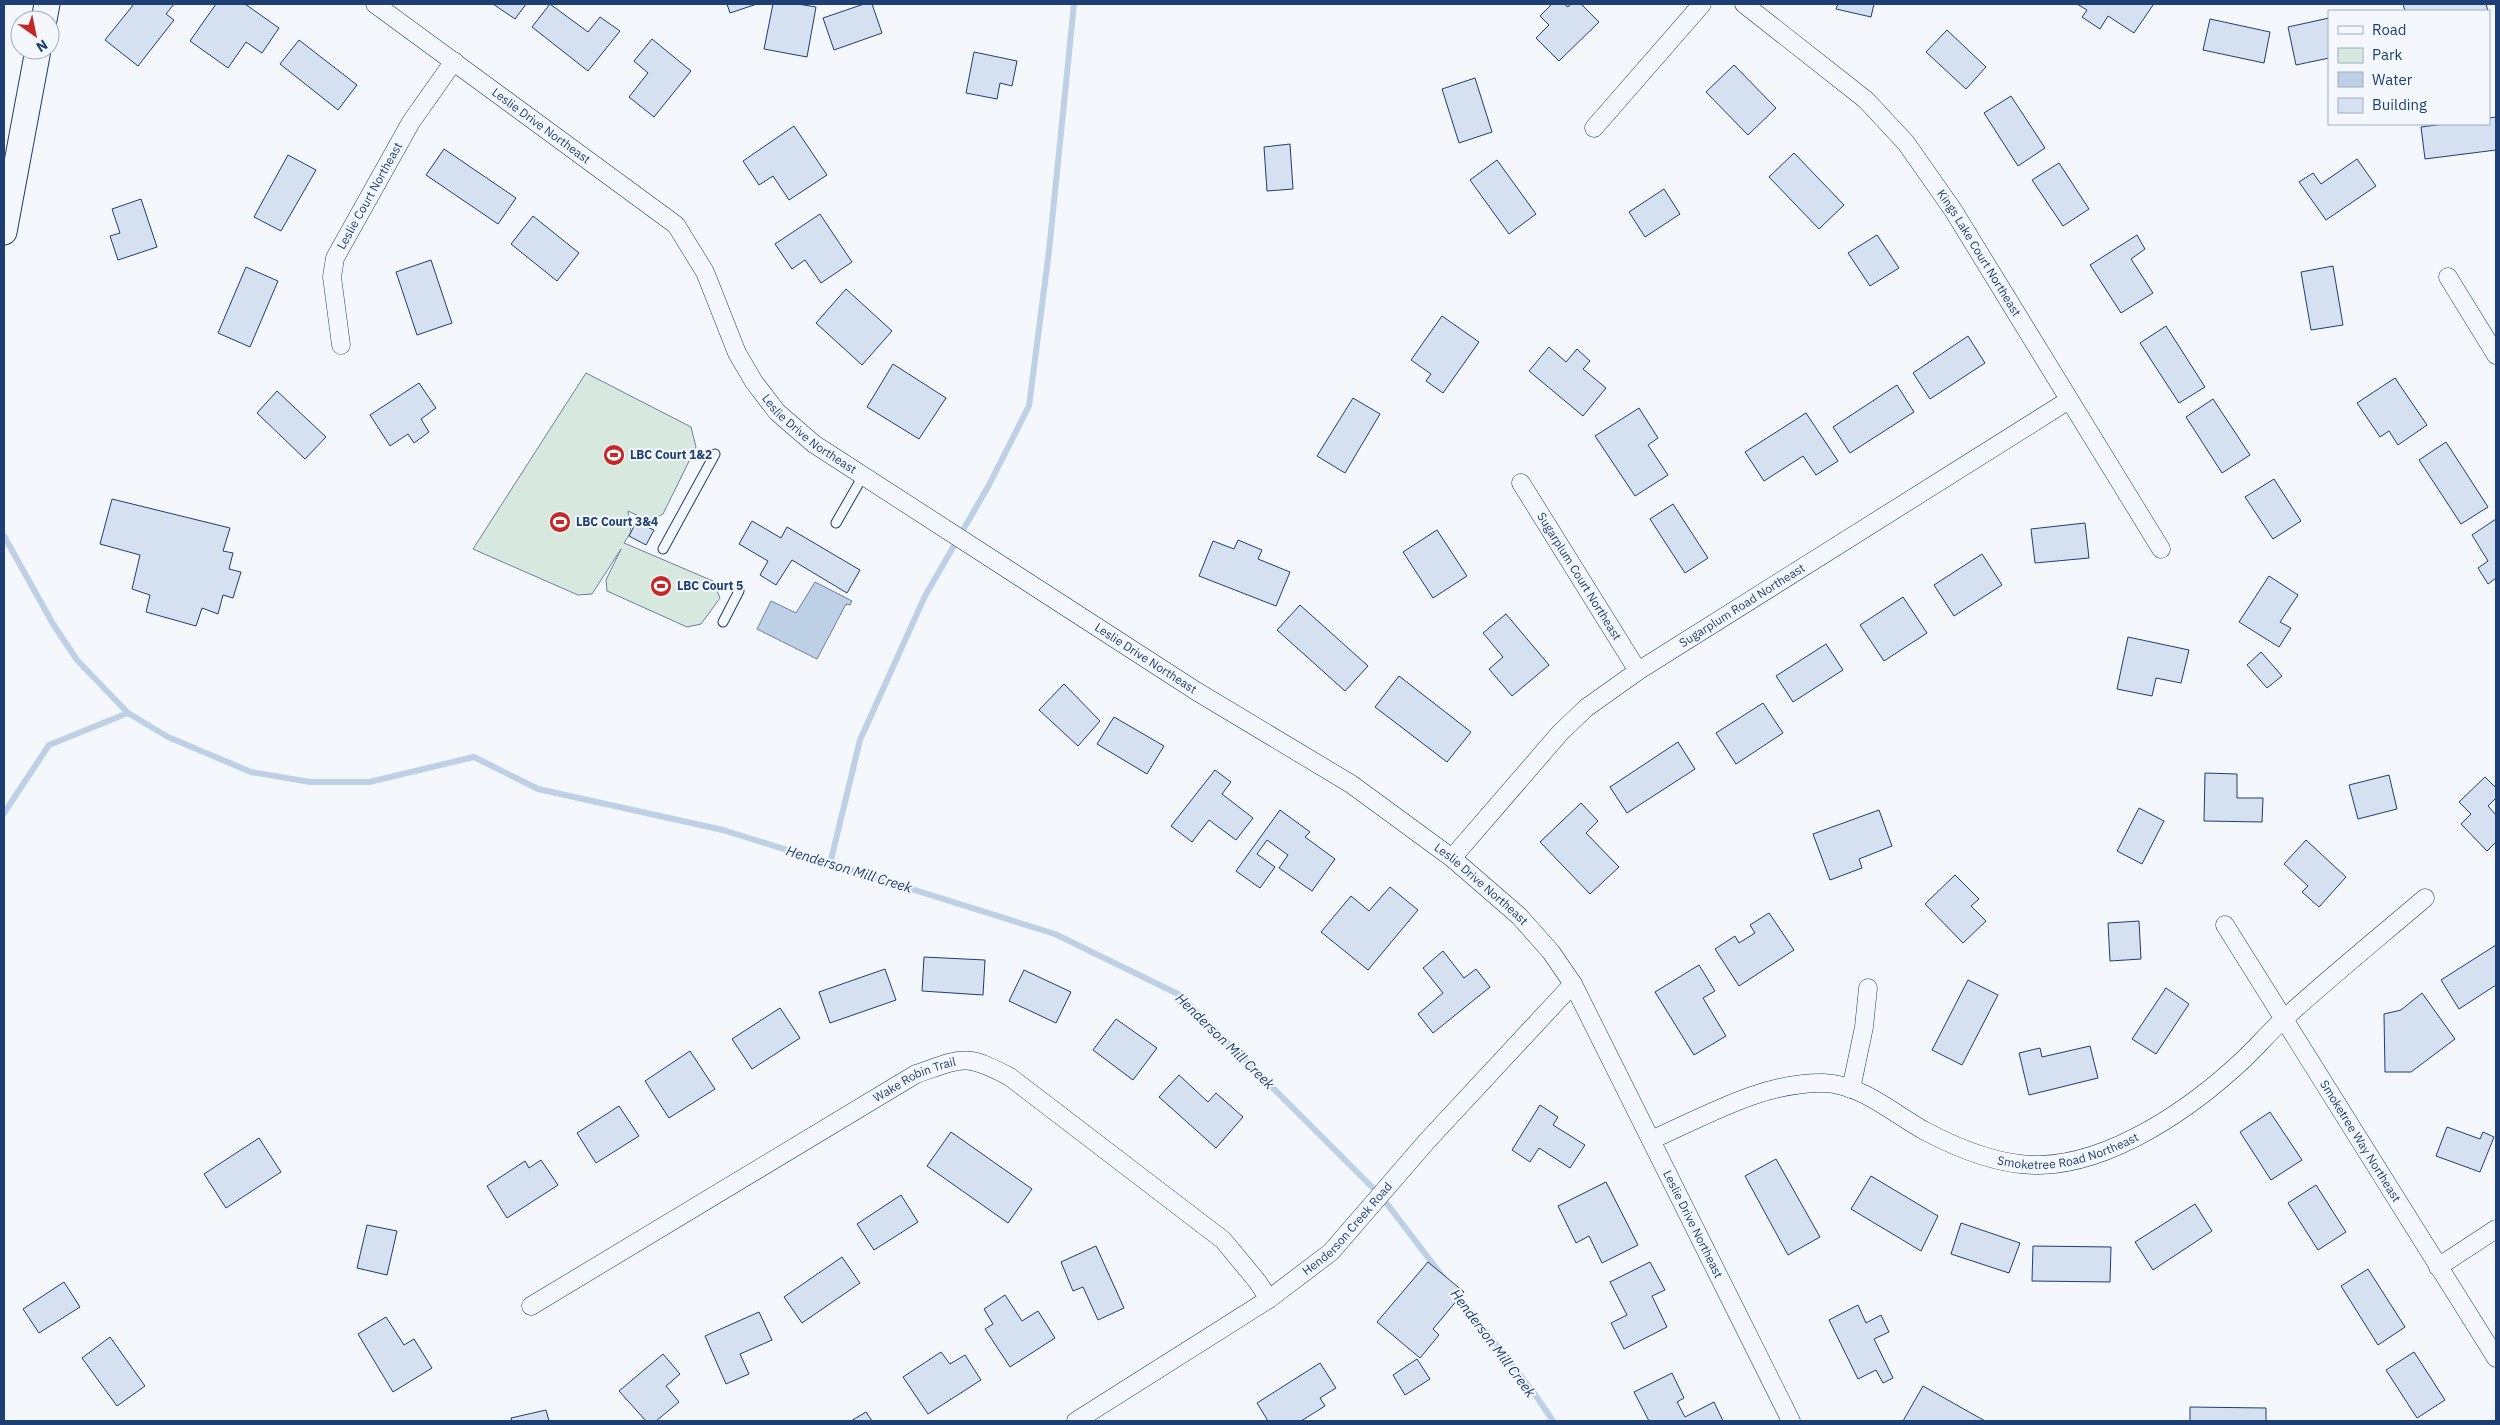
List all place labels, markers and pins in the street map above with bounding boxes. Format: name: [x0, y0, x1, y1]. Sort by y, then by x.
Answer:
sports icon: LBC Court 1&2: [602, 443, 626, 467]
place label: LBC Court 1&2: [630, 447, 712, 462]
sports icon: LBC Court 3&4: [548, 510, 572, 534]
place label: LBC Court 3&4: [576, 514, 658, 529]
sports icon: LBC Court 5: [649, 574, 673, 598]
place label: LBC Court 5: [677, 578, 743, 593]

